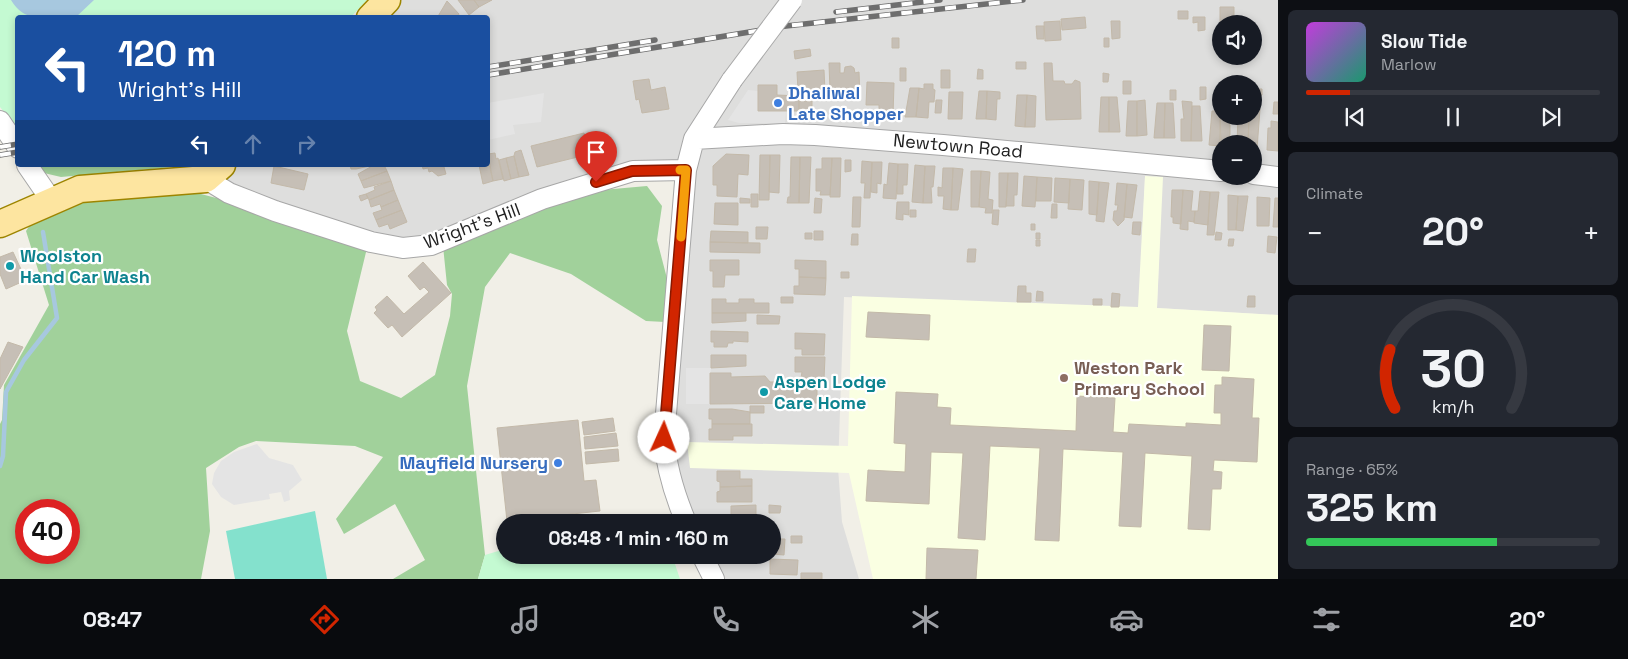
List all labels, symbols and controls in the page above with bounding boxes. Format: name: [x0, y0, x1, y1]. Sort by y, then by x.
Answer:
map controls: [1212, 15, 1262, 185]
button: sound: [1212, 15, 1262, 65]
text: Slow Tide: [1381, 29, 1467, 54]
text: 120 m: [118, 32, 216, 76]
icon: left: [35, 35, 100, 100]
text: Marlow: [1381, 54, 1437, 75]
text: Wright's Hill: [118, 75, 242, 103]
button: +: [1212, 75, 1262, 125]
place label: Dhaliwal Late Shopper: [788, 81, 904, 125]
marker: Dhaliwal Late Shopper: [772, 97, 784, 109]
icon: previous: [1341, 103, 1369, 131]
icon: pause: [1439, 103, 1467, 131]
icon: next: [1537, 103, 1565, 131]
street label: Newtown Road: [892, 128, 1024, 163]
icon: left: [186, 130, 214, 158]
icon: ahead: [239, 130, 267, 158]
icon: right: [292, 130, 320, 158]
pin: [575, 131, 617, 182]
button: −: [1212, 135, 1262, 185]
icon: arrive: [582, 138, 610, 166]
text: Climate: [1306, 183, 1363, 204]
street label: Wright's Hill: [420, 197, 523, 254]
text: 20°: [1422, 208, 1484, 256]
text: −: [1306, 215, 1323, 251]
text: +: [1583, 215, 1600, 251]
place label: Woolston Hand Car Wash: [20, 244, 150, 288]
marker: Woolston Hand Car Wash: [4, 260, 16, 272]
text: 30: [1420, 336, 1486, 402]
place label: Weston Park Primary School: [1074, 356, 1205, 400]
place label: Aspen Lodge Care Home: [774, 370, 887, 414]
marker: Weston Park Primary School: [1058, 372, 1070, 384]
marker: Aspen Lodge Care Home: [758, 386, 770, 398]
text: km/h: [1432, 395, 1474, 418]
position arrow: [637, 411, 689, 463]
place label: Mayfield Nursery: [399, 451, 548, 474]
marker: Mayfield Nursery: [552, 457, 564, 469]
text: Range · 65%: [1306, 459, 1398, 480]
text: 325 km: [1306, 484, 1438, 532]
speed limit sign: 40: [15, 499, 80, 564]
text: 08:48 · 1 min · 160 m: [548, 526, 729, 551]
icon: directions: [307, 602, 342, 637]
icon: music: [508, 602, 543, 637]
icon: phone: [708, 602, 743, 637]
icon: climate: [908, 602, 943, 637]
icon: car: [1109, 602, 1144, 637]
icon: filters: [1309, 602, 1344, 637]
text: 08:47: [83, 605, 142, 633]
text: 20°: [1509, 605, 1545, 633]

